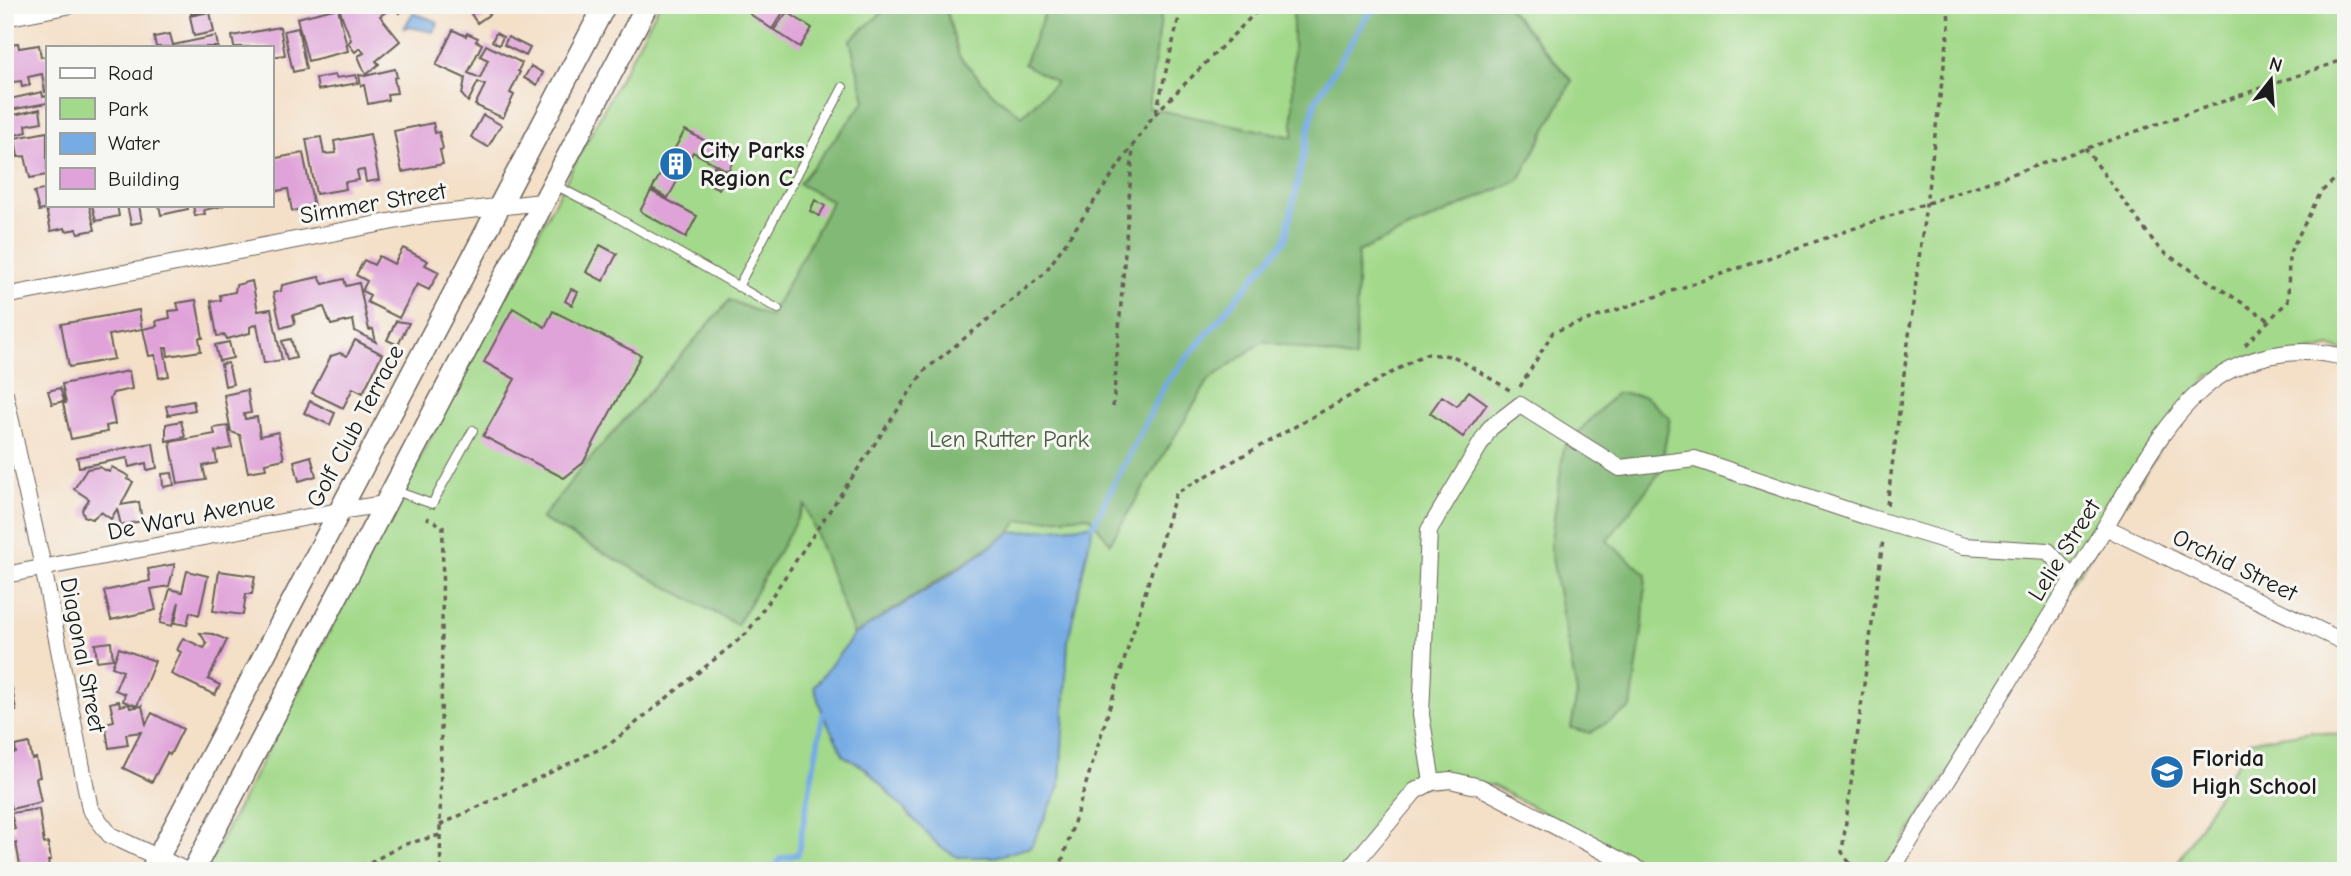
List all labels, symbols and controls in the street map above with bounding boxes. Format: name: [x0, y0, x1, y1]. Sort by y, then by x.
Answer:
legend: [46, 46, 273, 206]
north arrow: [2236, 46, 2306, 116]
text: N: [2267, 52, 2285, 77]
text: Road: [108, 61, 153, 85]
text: Park: [108, 97, 148, 121]
text: Water: [108, 131, 161, 155]
place label: City Parks Region C: [700, 136, 805, 192]
building icon: City Parks Region C: [657, 145, 695, 183]
text: Building: [108, 167, 180, 191]
street label: Simmer Street: [298, 176, 449, 230]
street label: Golf Club Terrace: [300, 340, 410, 512]
park label: Len Rutter Park: [929, 425, 1089, 453]
street label: De Waru Avenue: [105, 486, 277, 546]
street label: Lelie Street: [2022, 493, 2107, 606]
street label: Orchid Street: [2168, 523, 2303, 608]
street label: Diagonal Street: [54, 575, 112, 736]
place label: Florida High School: [2192, 744, 2317, 800]
school or university icon: Florida High School: [2148, 753, 2186, 791]

